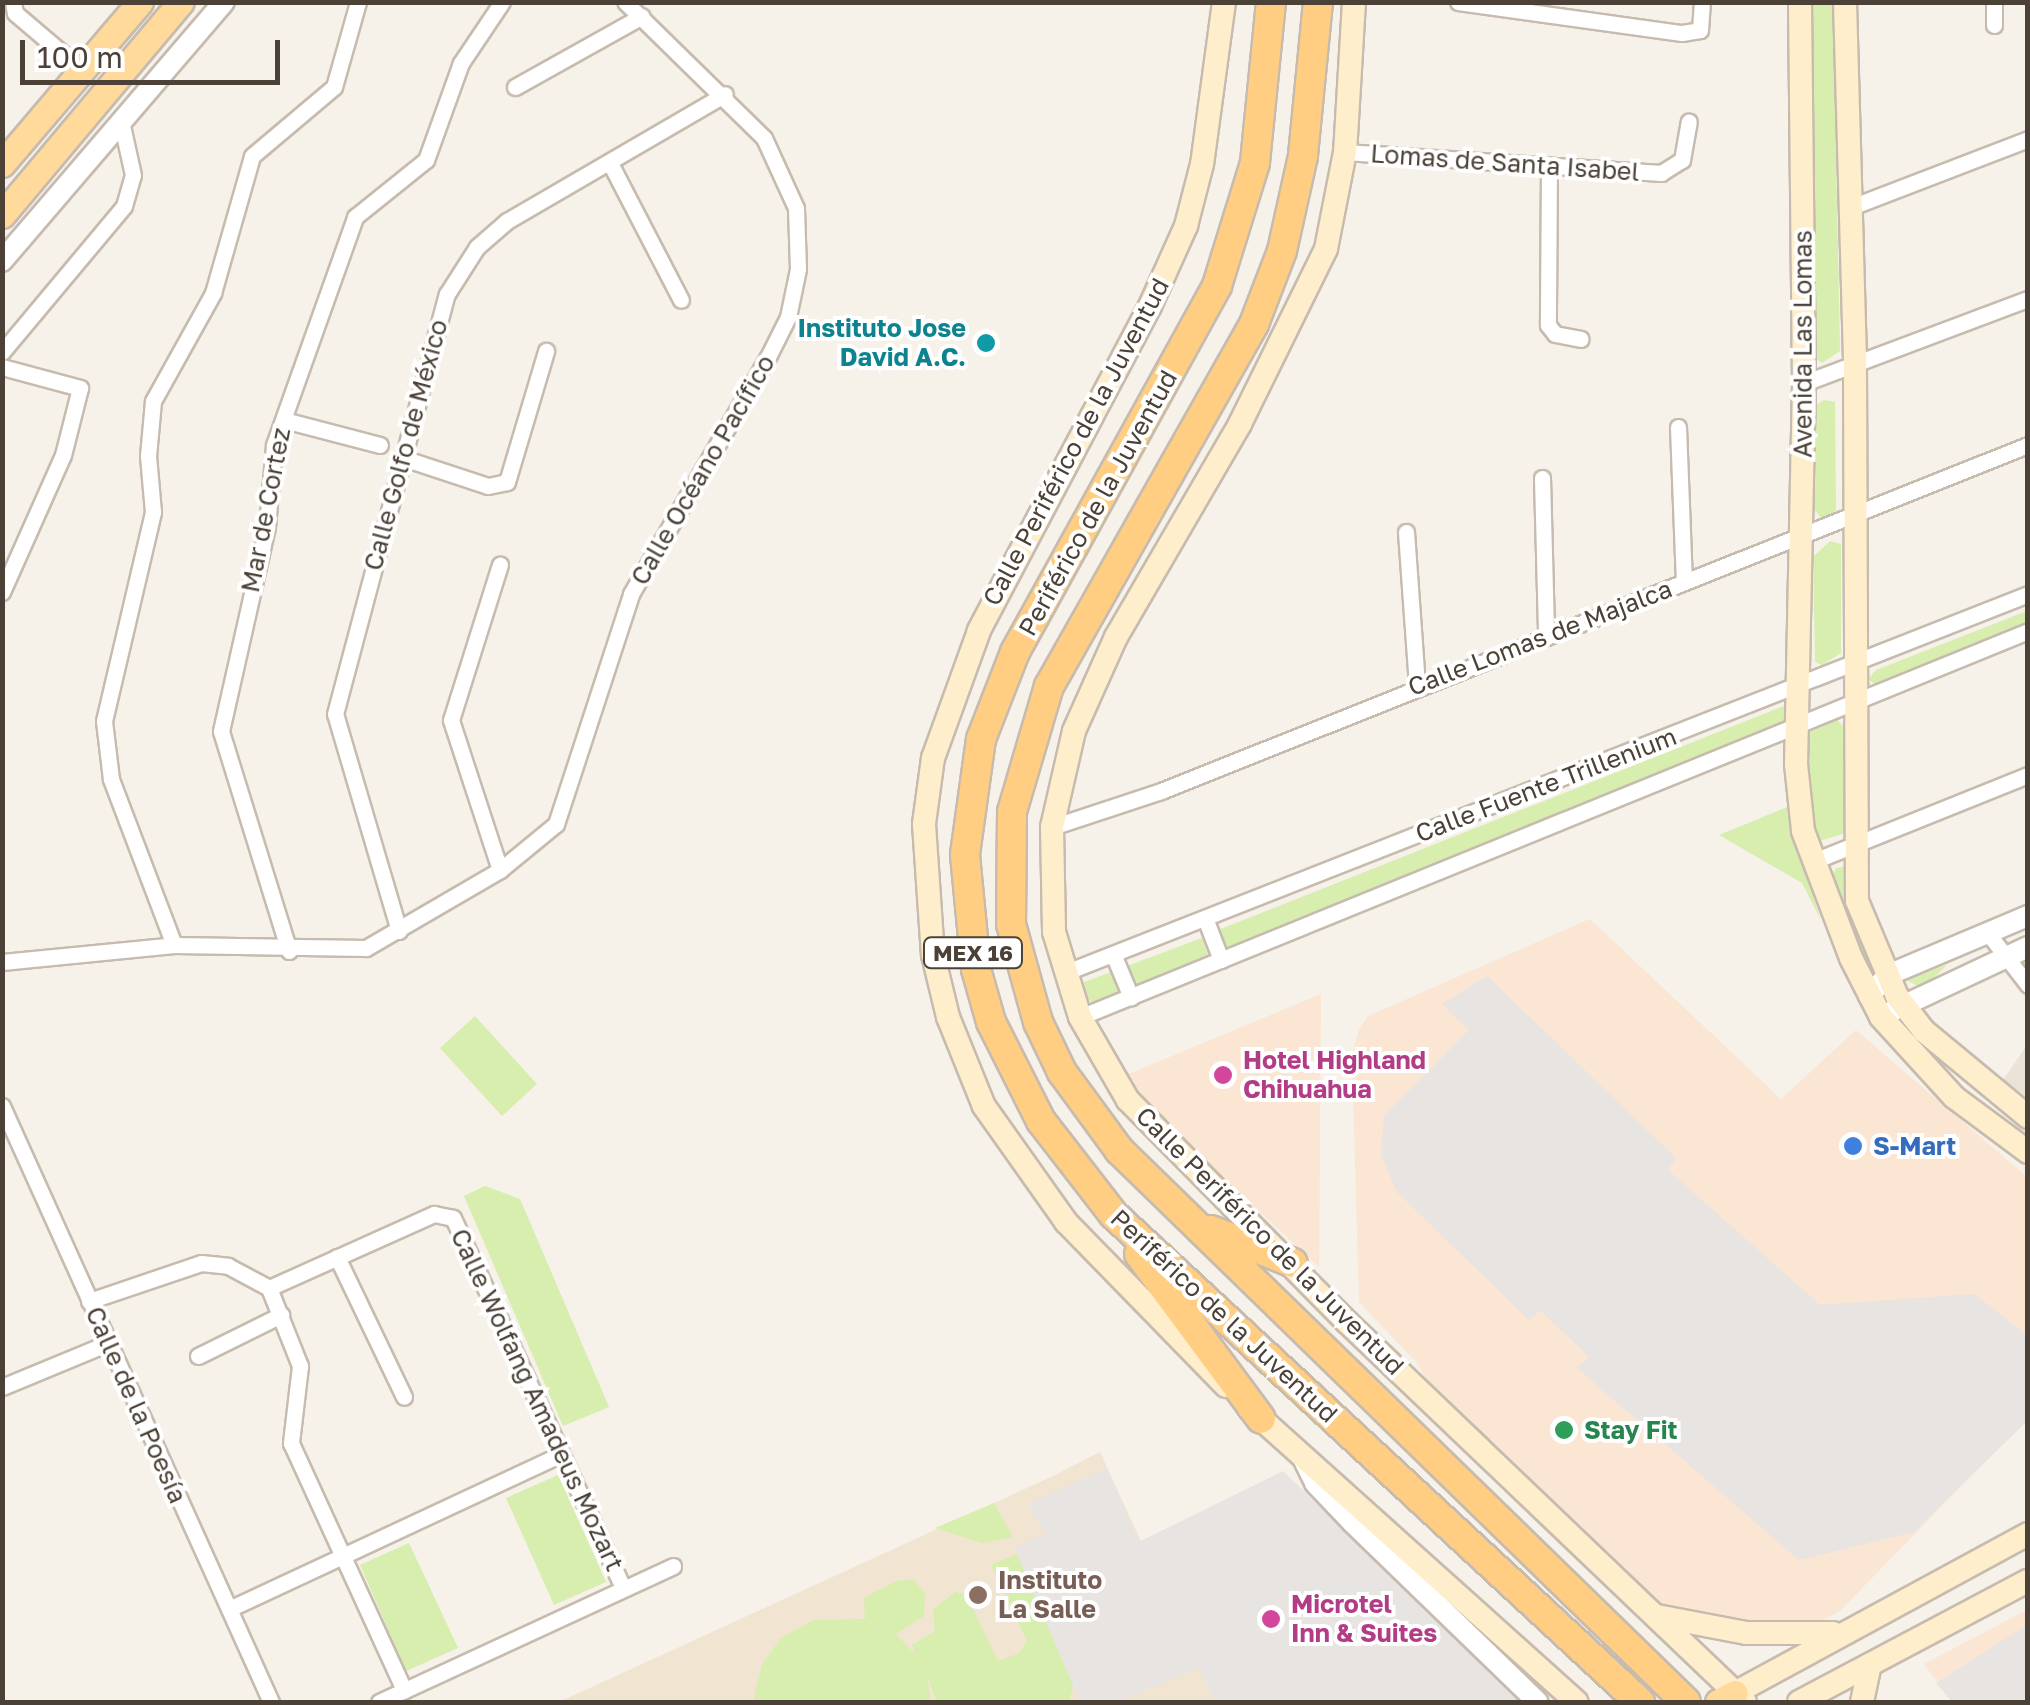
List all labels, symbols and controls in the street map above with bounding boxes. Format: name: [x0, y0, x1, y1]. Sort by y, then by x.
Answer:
scale bar: [25, 20, 285, 82]
text: 100 m: [37, 39, 123, 75]
street label: Lomas de Santa Isabel: [1369, 139, 1641, 187]
street label: Avenida Las Lomas: [1788, 230, 1818, 458]
street label: Calle Periférico de la Juventud: [977, 273, 1175, 611]
place label: Instituto Jose David A.C.: [798, 314, 966, 373]
street label: Calle Golfo de México: [358, 316, 454, 574]
marker: Instituto Jose David A.C.: [975, 332, 997, 354]
street label: Calle Océano Pacífico: [625, 350, 781, 590]
street label: Periférico de la Juventud: [1012, 365, 1184, 641]
street label: Mar de Cortez: [235, 425, 297, 595]
street label: Calle Lomas de Majalca: [1404, 574, 1676, 702]
street label: Calle Fuente Trillenium: [1411, 721, 1681, 849]
road number: MEX 16: [920, 936, 1026, 970]
place label: Hotel Highland Chihuahua: [1243, 1046, 1426, 1105]
marker: Hotel Highland Chihuahua: [1212, 1064, 1234, 1086]
street label: Calle Periférico de la Juventud: [1130, 1101, 1410, 1381]
place label: S-Mart: [1873, 1131, 1956, 1161]
marker: S-Mart: [1842, 1135, 1864, 1157]
street label: Periférico de la Juventud: [1104, 1203, 1344, 1429]
street label: Calle Wolfang Amadeus Mozart: [444, 1224, 630, 1576]
street label: Calle de la Poesía: [79, 1302, 193, 1508]
place label: Stay Fit: [1584, 1415, 1678, 1445]
marker: Stay Fit: [1553, 1419, 1575, 1441]
place label: Instituto La Salle: [998, 1566, 1102, 1625]
marker: Instituto La Salle: [967, 1584, 989, 1606]
place label: Microtel Inn & Suites: [1291, 1590, 1437, 1649]
marker: Microtel Inn & Suites: [1260, 1608, 1282, 1630]

